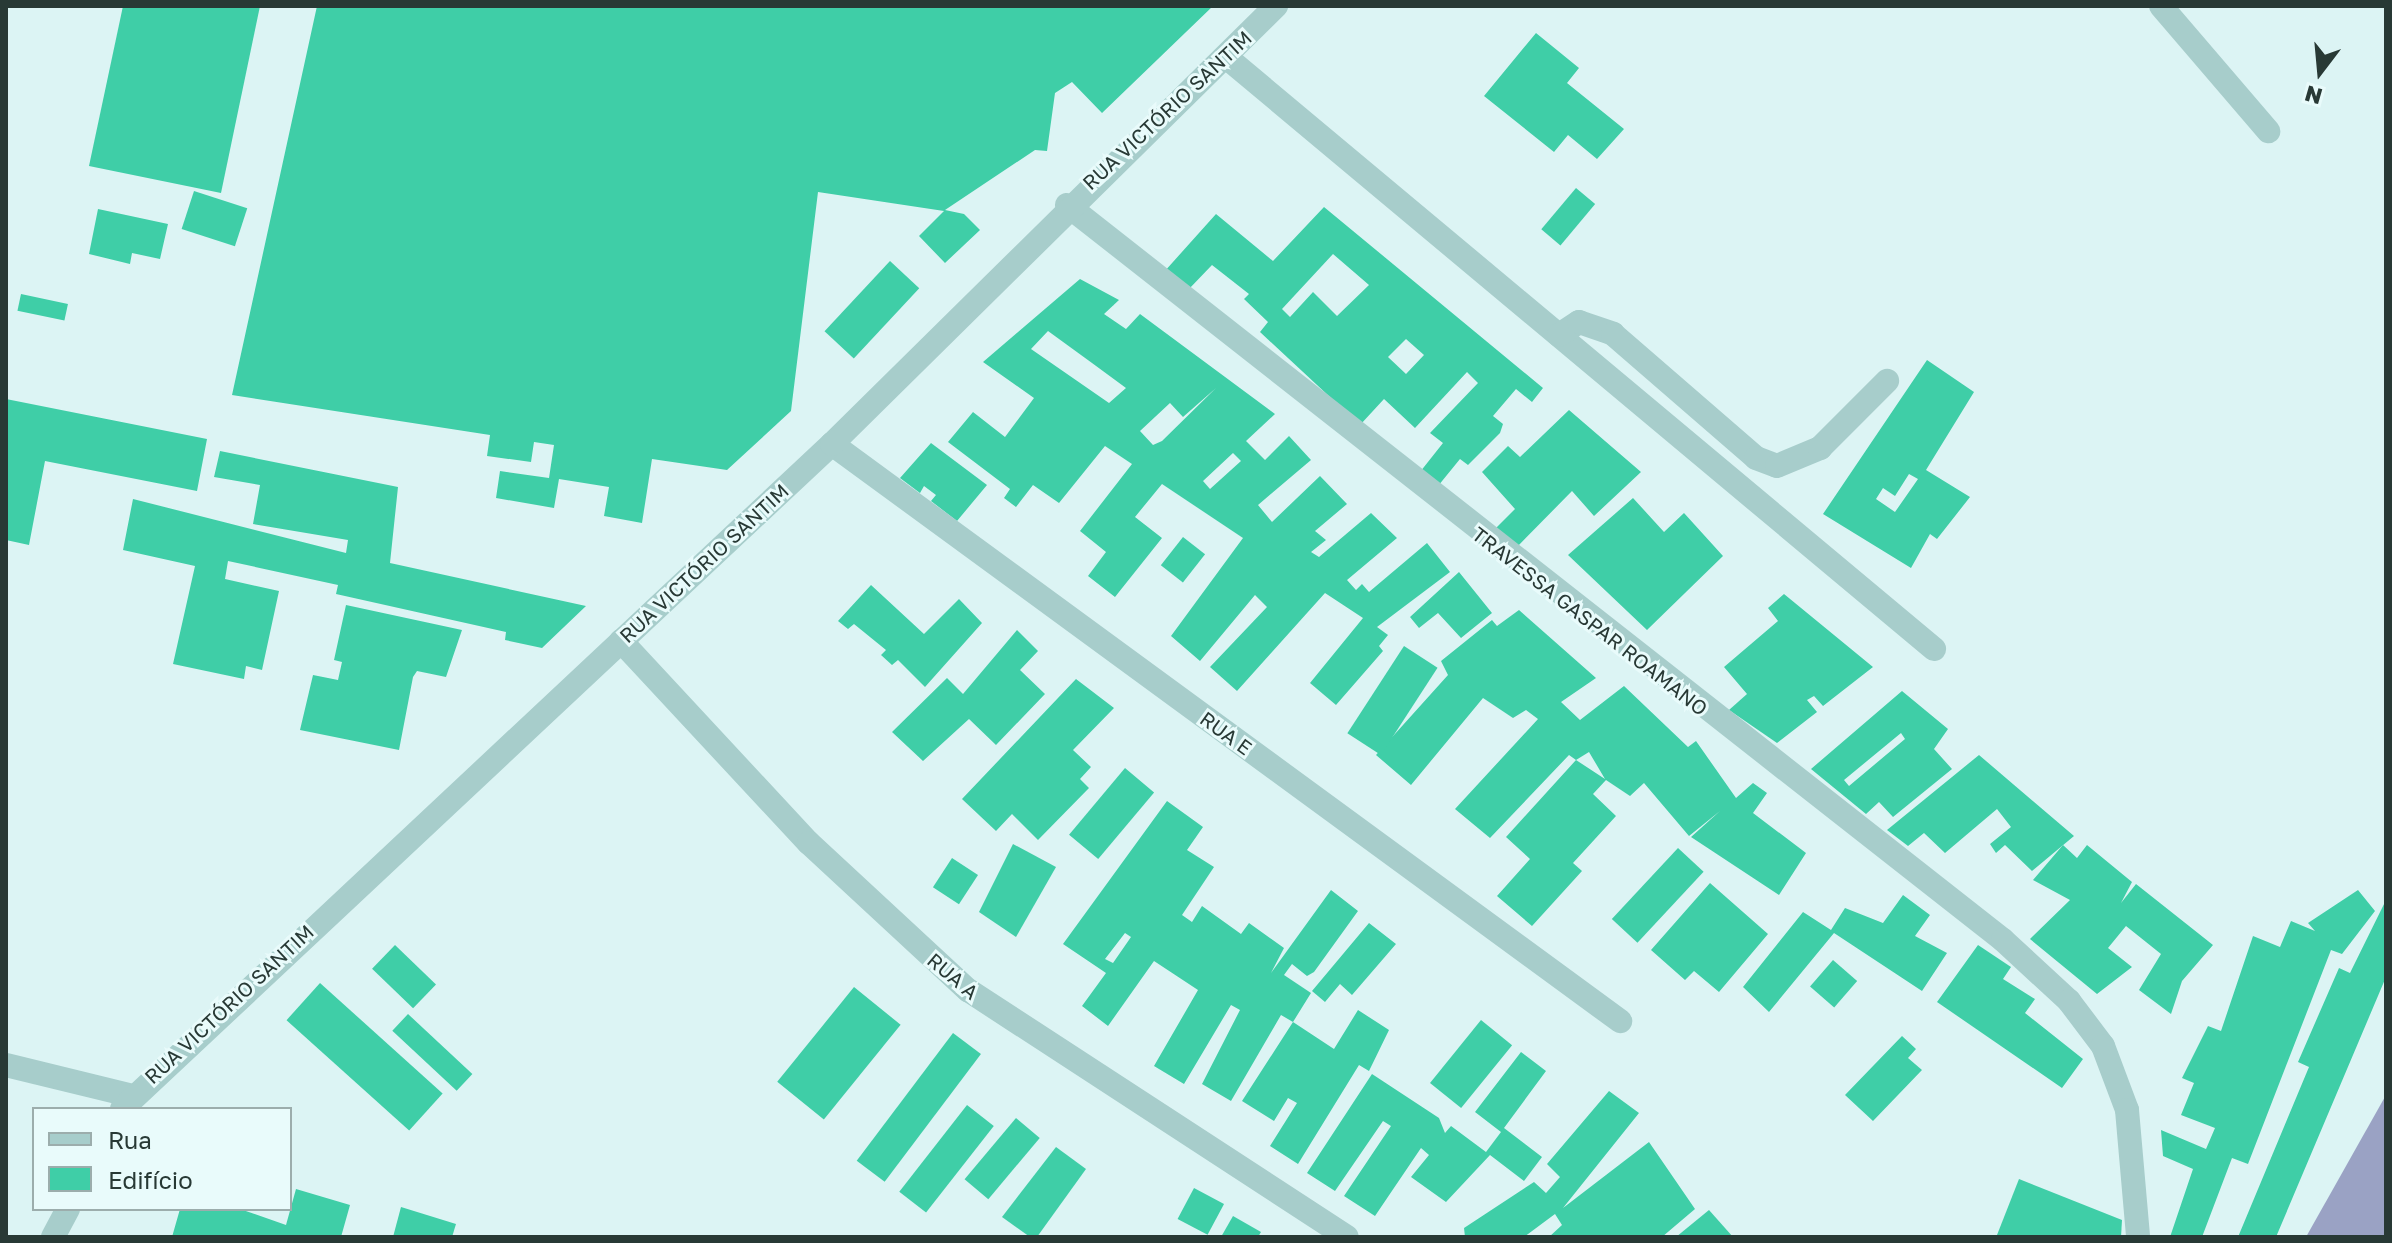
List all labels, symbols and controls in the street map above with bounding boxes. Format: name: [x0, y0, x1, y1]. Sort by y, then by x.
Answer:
street label: RUA VICTÓRIO SANTIM: [1078, 25, 1256, 195]
north arrow: [2280, 32, 2360, 112]
text: N: [2301, 80, 2325, 111]
street label: RUA VICTÓRIO SANTIM: [615, 478, 793, 648]
street label: TRAVESSA GASPAR ROAMANO: [1467, 522, 1713, 720]
street label: RUA E: [1195, 706, 1257, 760]
street label: RUA VICTÓRIO SANTIM: [140, 919, 318, 1089]
street label: RUA A: [923, 948, 983, 1004]
legend: [32, 1107, 292, 1211]
text: Rua: [108, 1125, 152, 1154]
text: Edifício: [108, 1165, 193, 1194]

